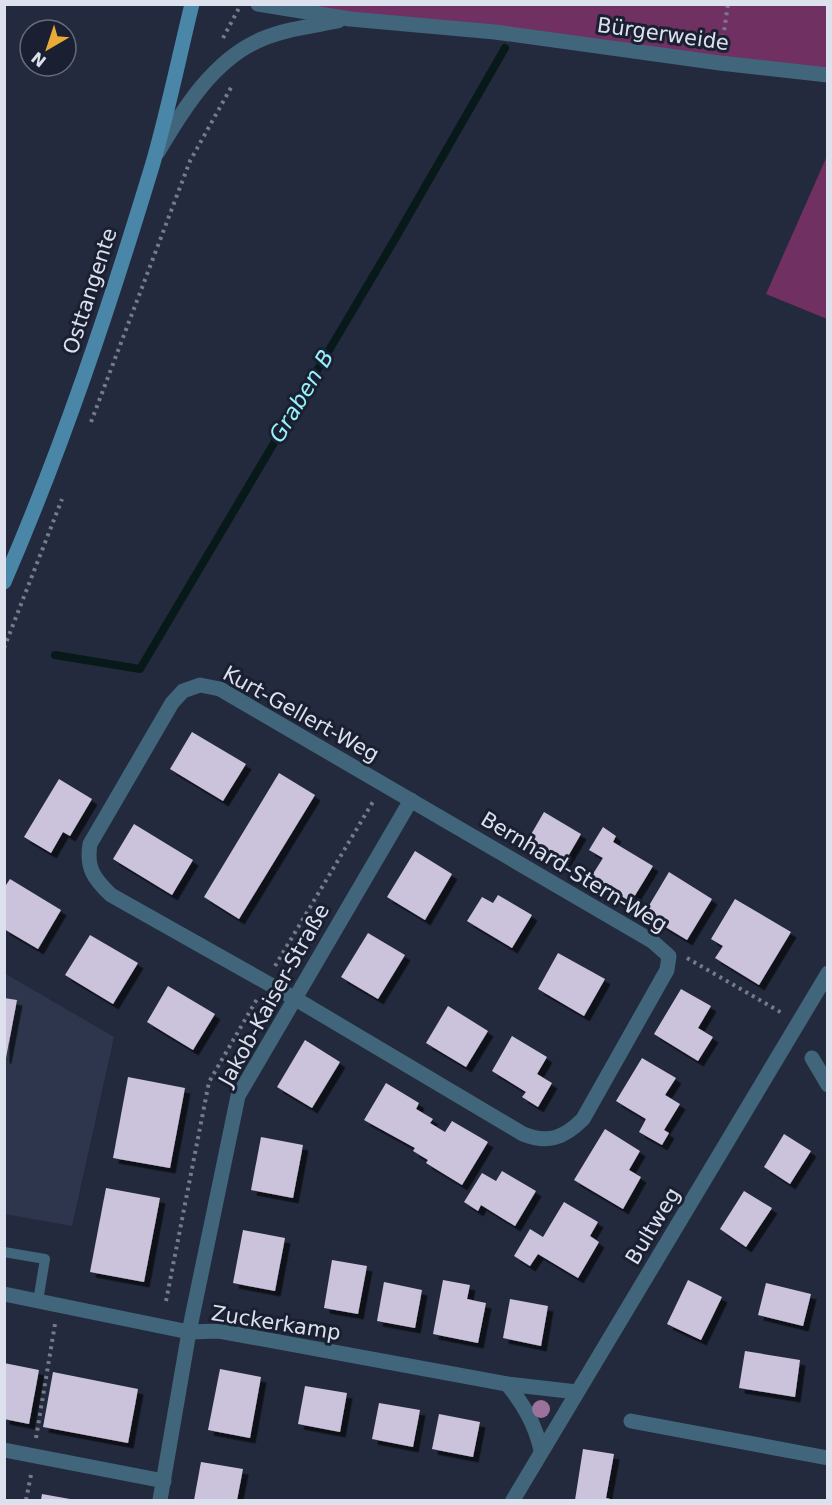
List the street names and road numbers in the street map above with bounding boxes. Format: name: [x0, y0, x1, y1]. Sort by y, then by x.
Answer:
street label: Bürgerweide: [595, 13, 731, 55]
street label: Osttangente: [58, 225, 122, 357]
street label: Kurt-Gellert-Weg: [219, 661, 383, 767]
street label: Bernhard-Stern-Weg: [477, 807, 671, 937]
street label: Jakob-Kaiser-Straße: [213, 900, 334, 1092]
street label: Bultweg: [621, 1183, 685, 1269]
street label: Zuckerkamp: [210, 1301, 342, 1345]

